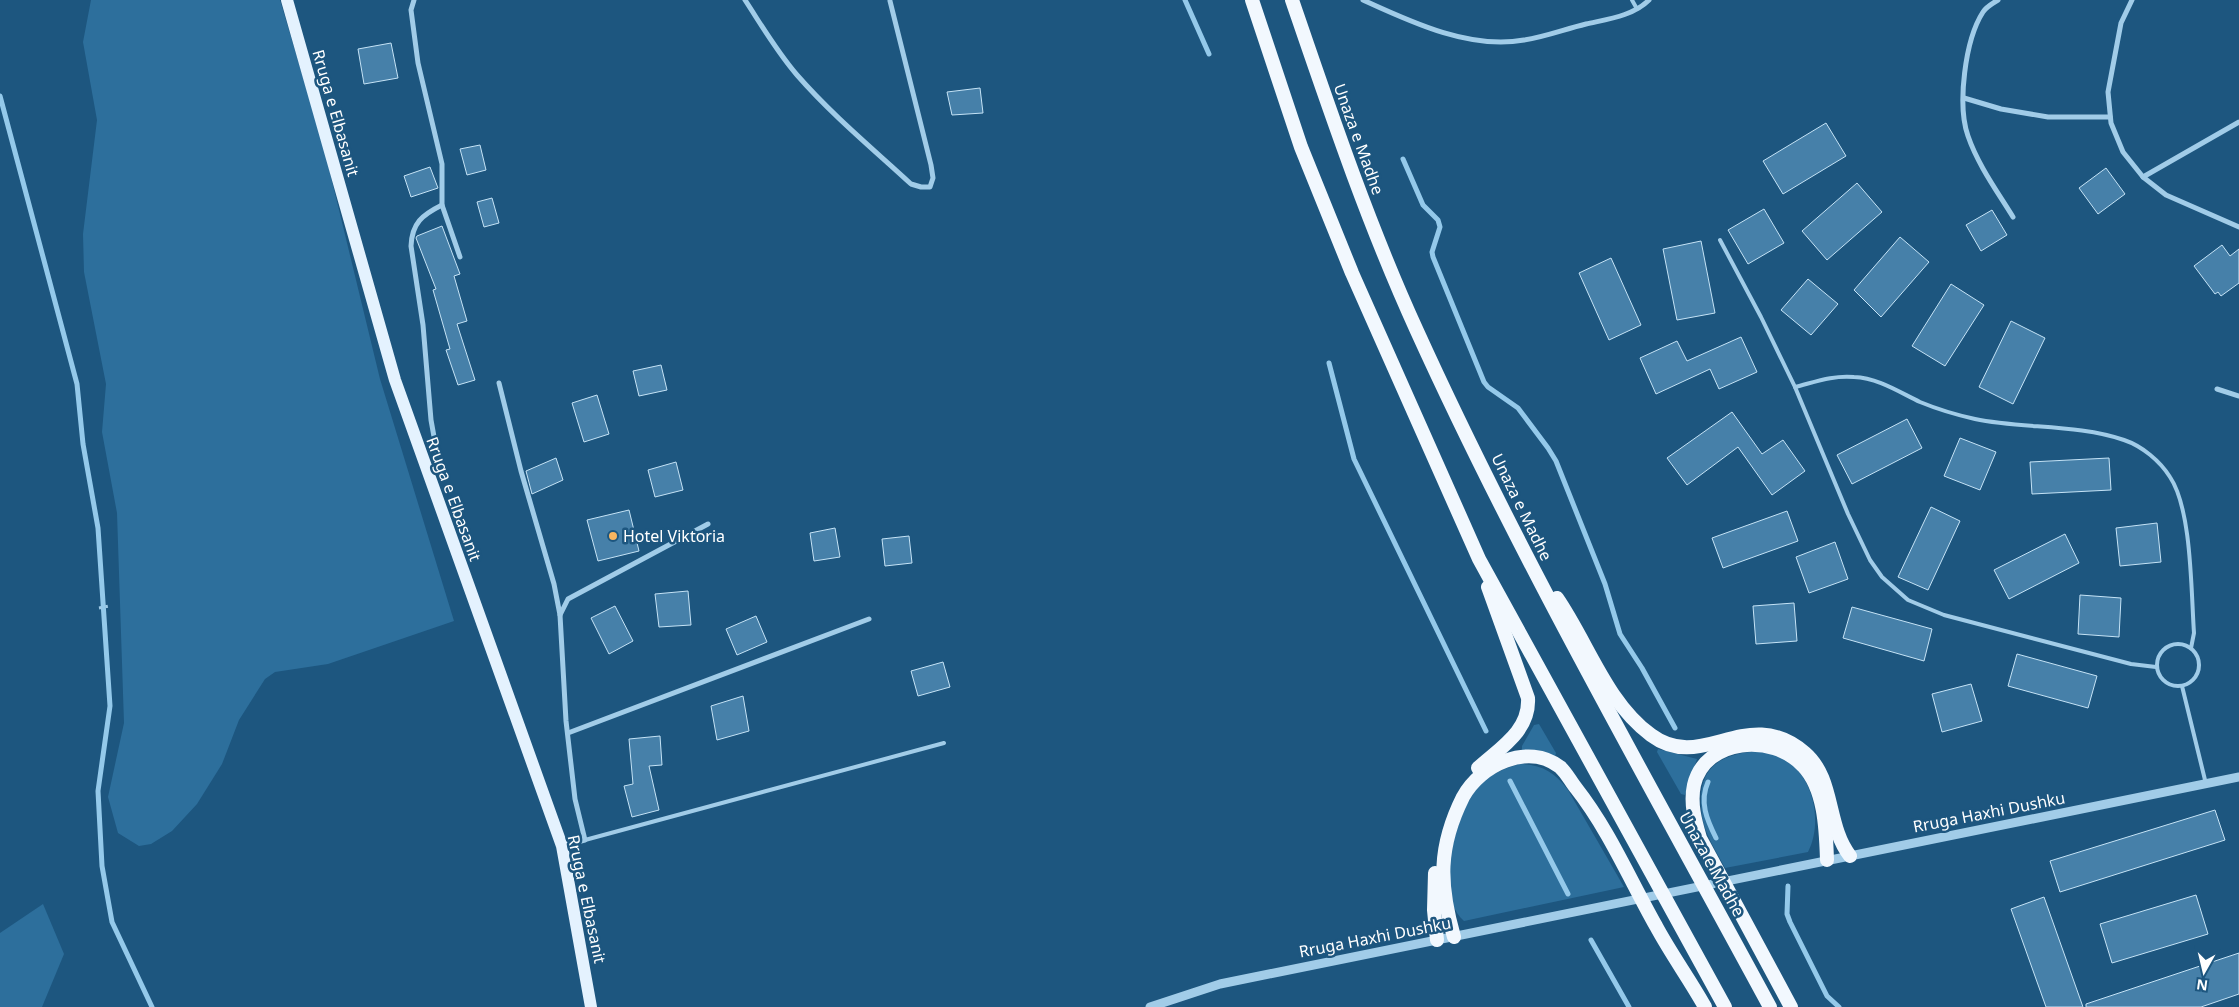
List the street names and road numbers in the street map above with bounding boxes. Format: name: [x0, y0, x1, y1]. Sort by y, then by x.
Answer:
street label: Rruga e Elbasanit: [307, 47, 365, 179]
street label: Unaza e Madhe: [1329, 80, 1389, 198]
street label: Rruga e Elbasanit: [421, 434, 487, 564]
street label: Unaza e Madhe: [1487, 450, 1557, 564]
street label: Rruga Haxhi Dushku: [1911, 786, 2067, 838]
street label: Unaza e Madhe: [1674, 808, 1750, 920]
street label: Rruga e Elbasanit: [563, 833, 611, 966]
street label: Rruga Haxhi Dushku: [1297, 911, 1453, 963]

